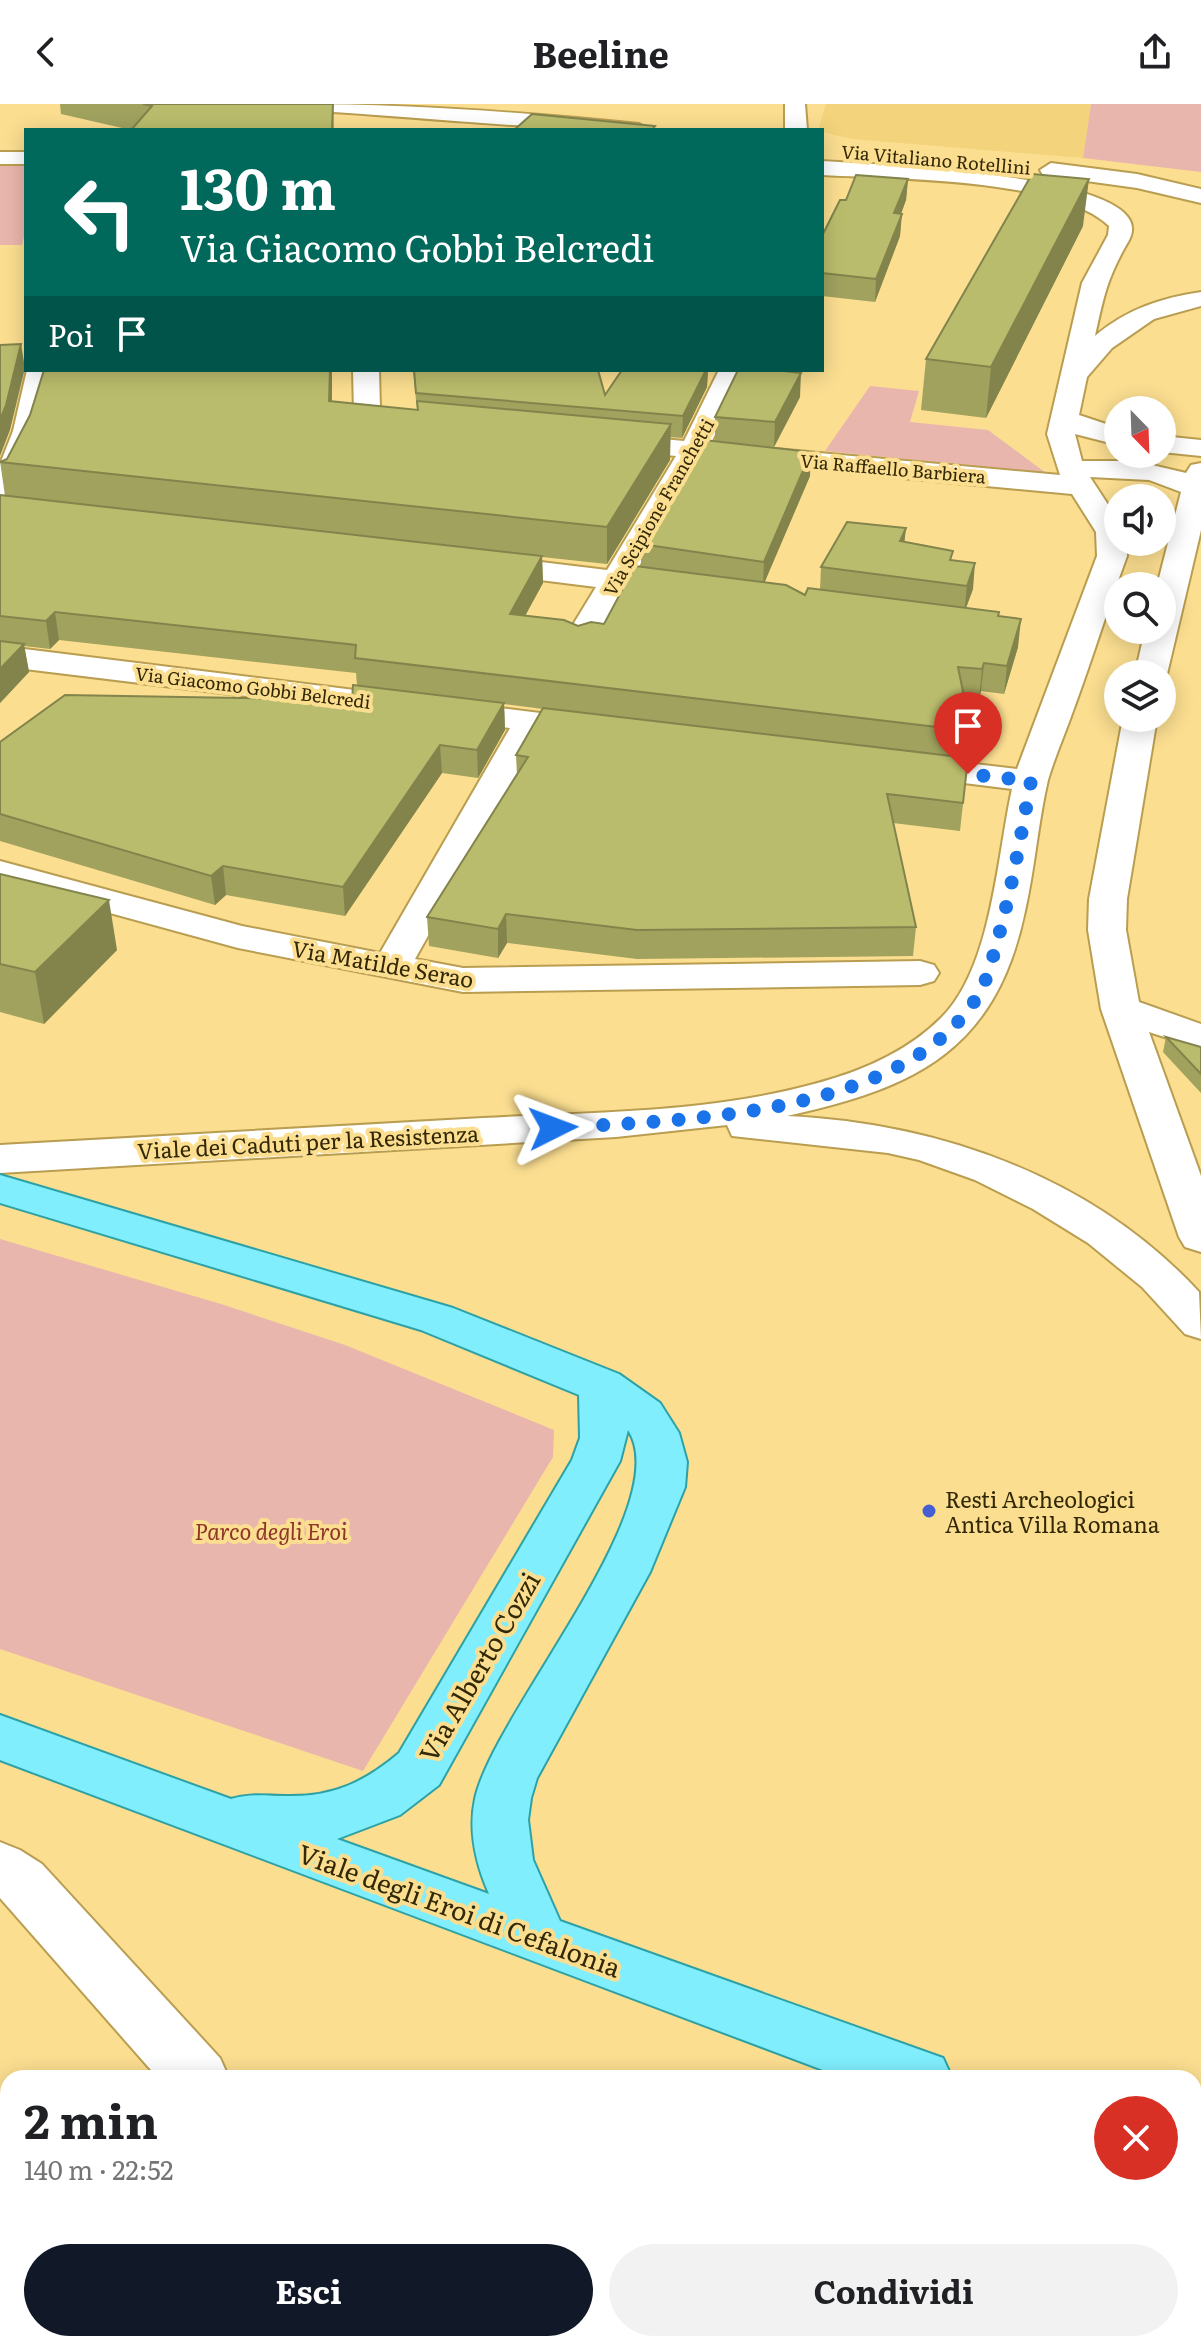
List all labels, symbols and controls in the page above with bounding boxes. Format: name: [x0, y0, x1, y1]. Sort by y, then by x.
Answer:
text: Beeline: [532, 26, 669, 79]
icon: back: [24, 30, 68, 74]
icon: share: [1133, 30, 1177, 74]
street label: Via Vitaliano Rotellini: [840, 137, 1032, 181]
text: 130 m: [180, 144, 336, 227]
icon: left: [48, 160, 152, 264]
text: Via Giacomo Gobbi Belcredi: [180, 220, 654, 273]
text: Poi: [48, 312, 94, 356]
icon: arrive: [110, 312, 154, 356]
north arrow: [1104, 396, 1176, 468]
map controls: [1104, 396, 1176, 732]
street label: Via Scipione Franchetti: [596, 413, 720, 601]
street label: Via Raffaello Barbiera: [799, 446, 987, 490]
button: sound: [1104, 484, 1176, 556]
button: search: [1104, 572, 1176, 644]
street label: Via Giacomo Gobbi Belcredi: [134, 659, 372, 715]
button: layers: [1104, 660, 1176, 732]
pin: [934, 692, 1002, 774]
icon: arrive: [946, 704, 990, 748]
street label: Via Matilde Serao: [289, 931, 477, 995]
position arrow: [511, 1086, 595, 1170]
street label: Viale dei Caduti per la Resistenza: [136, 1116, 480, 1166]
place label: Resti Archeologici Antica Villa Romana: [945, 1482, 1160, 1540]
marker: Resti Archeologici Antica Villa Romana: [920, 1502, 938, 1520]
park label: Parco degli Eroi: [194, 1514, 348, 1547]
street label: Via Alberto Cozzi: [408, 1563, 549, 1768]
street label: Viale degli Eroi di Cefalonia: [293, 1832, 627, 1986]
text: 2 min: [24, 2083, 158, 2154]
button: close: [1094, 2096, 1178, 2180]
text: 140 m · 22:52: [24, 2149, 174, 2188]
button: Esci: [24, 2244, 593, 2336]
button: Condividi: [609, 2244, 1178, 2336]

